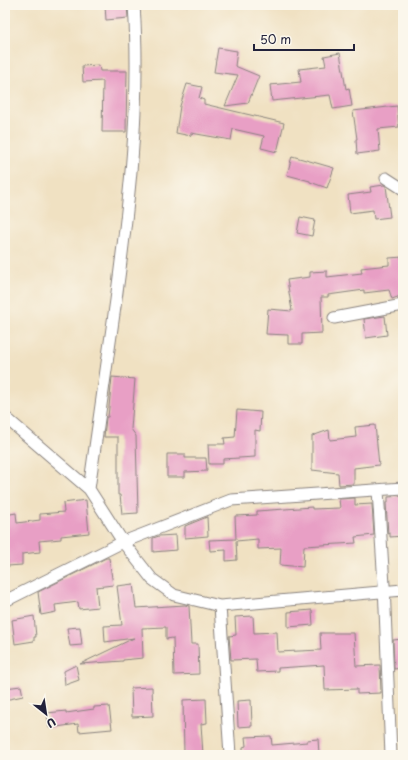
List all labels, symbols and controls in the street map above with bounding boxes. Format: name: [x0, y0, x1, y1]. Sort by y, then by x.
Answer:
scale bar: [254, 26, 354, 52]
text: 50 m: [260, 30, 291, 48]
north arrow: [26, 694, 66, 734]
text: U: [43, 714, 59, 733]

